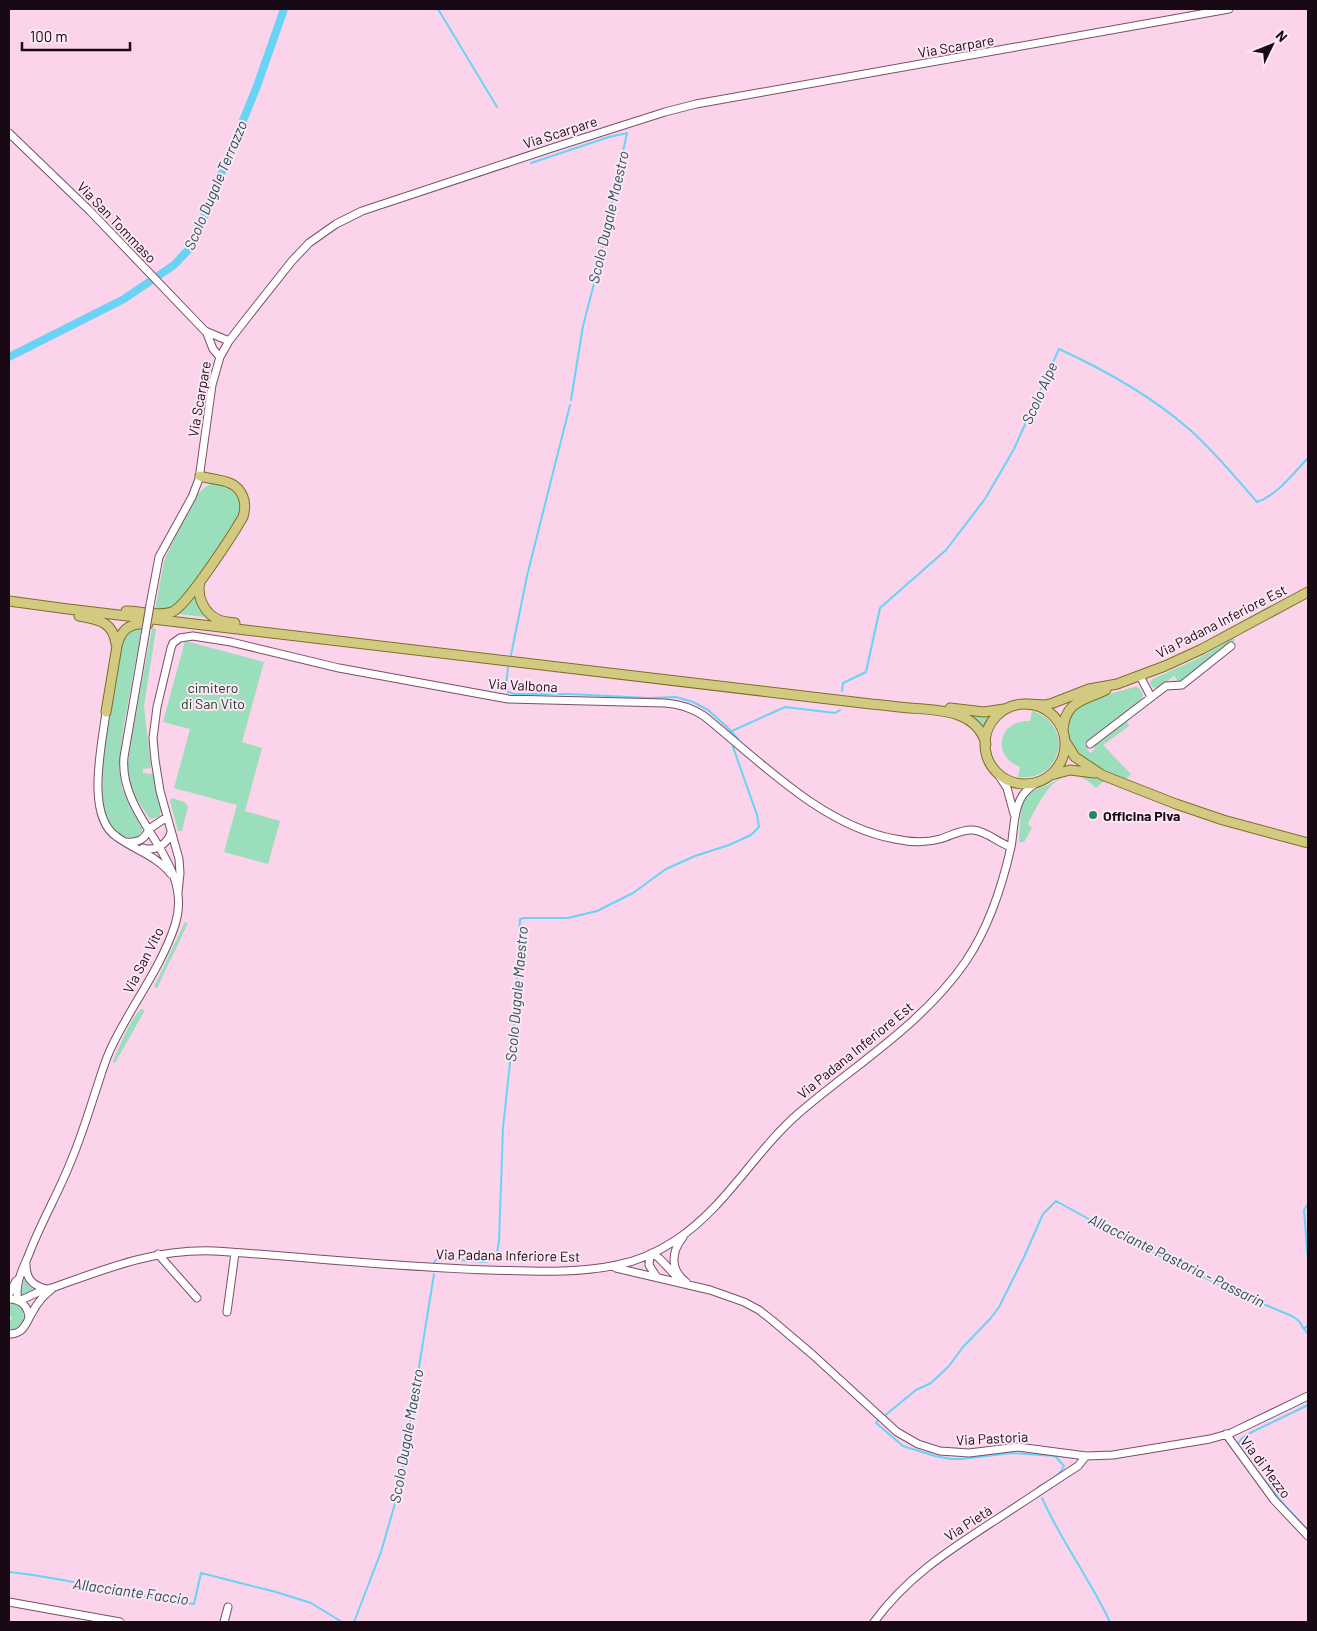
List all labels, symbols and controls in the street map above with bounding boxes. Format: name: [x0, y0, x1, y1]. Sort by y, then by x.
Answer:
scale bar: [22, 20, 130, 52]
north arrow: [1247, 20, 1297, 70]
text: 100 m: [30, 27, 68, 45]
text: N: [1272, 27, 1291, 45]
street label: Via Scarpare: [917, 31, 995, 61]
street label: Via Scarpare: [521, 112, 599, 152]
water label: Scolo Dugale Terrazzo: [180, 118, 250, 252]
water label: Scolo Dugale Maestro: [584, 149, 632, 285]
street label: Via San Tommaso: [74, 178, 160, 266]
water label: Scolo Alpe: [1017, 359, 1061, 427]
street label: Via Scarpare: [184, 360, 214, 438]
street label: Via Padana Inferiore Est: [1153, 581, 1289, 661]
street label: Via Valbona: [488, 675, 558, 695]
park label: cimitero di San Vito: [181, 679, 245, 712]
place label: Officina Piva: [1103, 807, 1180, 824]
marker: Officina Piva: [1087, 809, 1099, 821]
street label: Via San Vito: [119, 924, 167, 996]
water label: Scolo Dugale Maestro: [501, 925, 531, 1062]
street label: Via Padana Inferiore Est: [794, 998, 916, 1102]
water label: Allacciante Pastoria - Passarin: [1086, 1209, 1268, 1311]
street label: Via Padana Inferiore Est: [436, 1245, 580, 1265]
water label: Scolo Dugale Maestro: [385, 1367, 427, 1504]
street label: Via Pastoria: [955, 1428, 1029, 1448]
street label: Via di Mezzo: [1237, 1433, 1295, 1501]
street label: Via Pietà: [941, 1501, 995, 1545]
water label: Allacciante Faccio: [72, 1574, 190, 1608]

